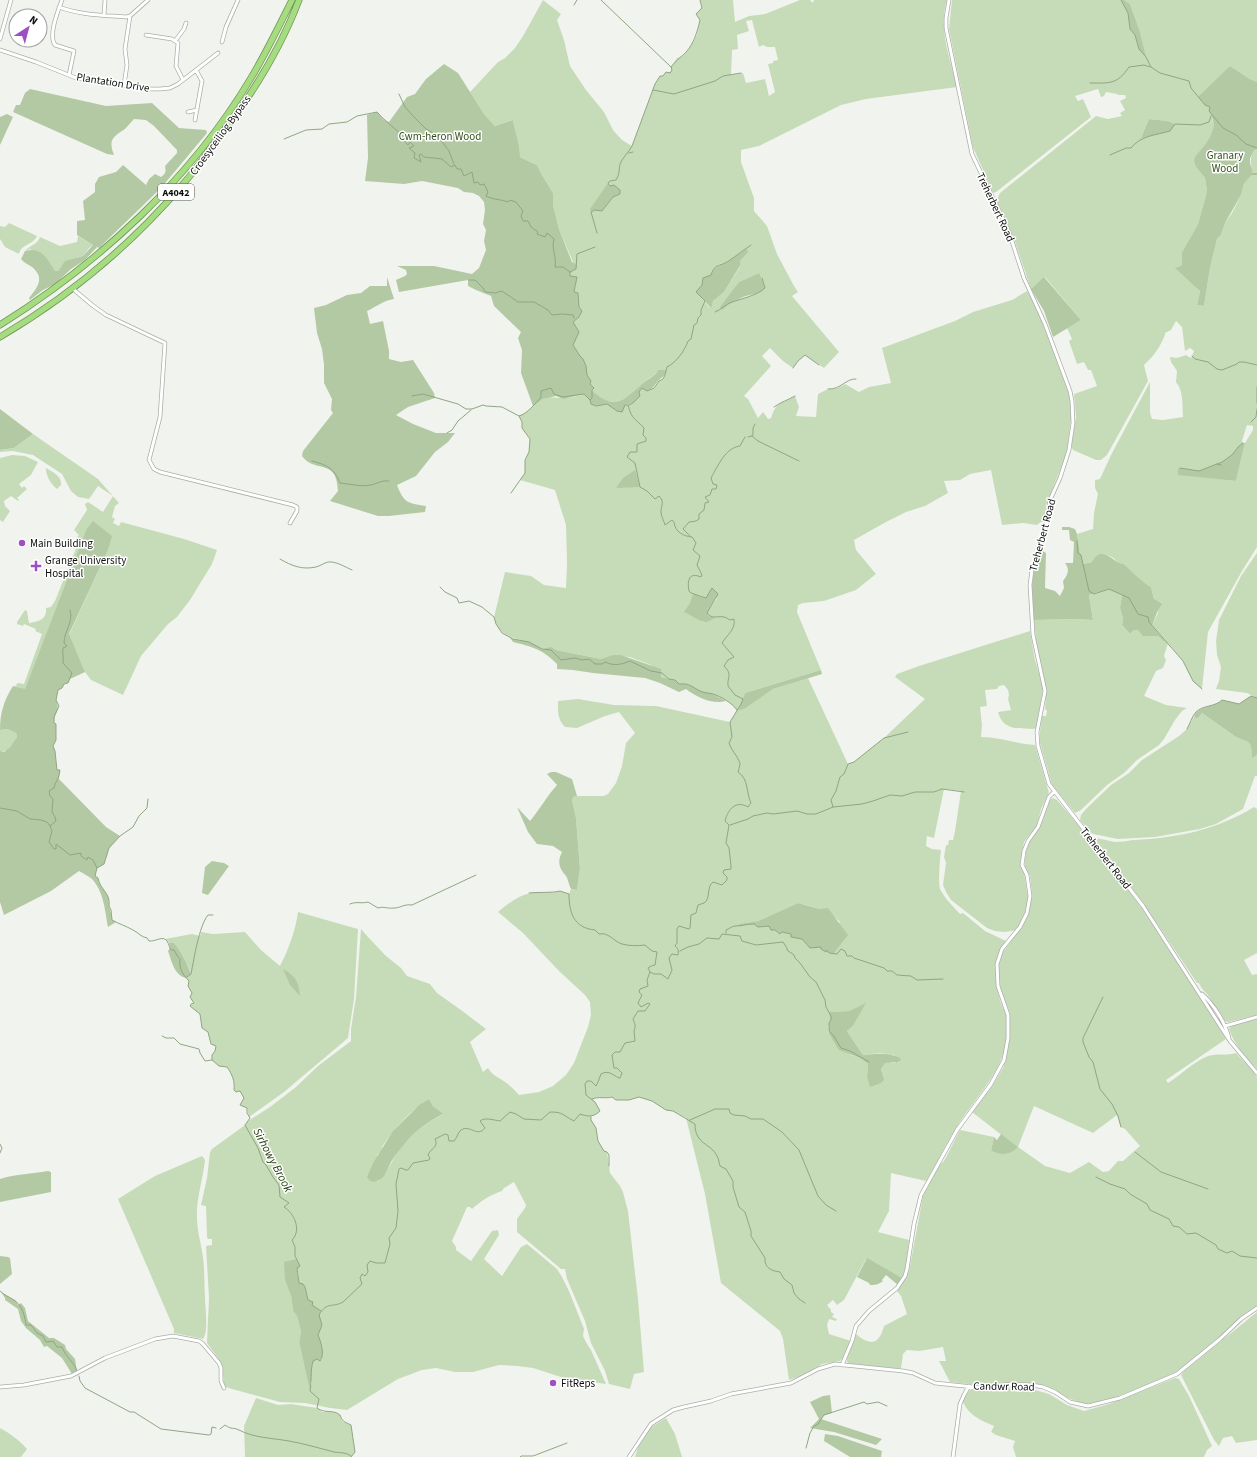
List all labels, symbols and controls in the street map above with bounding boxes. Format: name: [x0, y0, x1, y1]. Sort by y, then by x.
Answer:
north arrow: [8, 8, 48, 48]
text: N: [26, 12, 41, 29]
street label: Plantation Drive: [75, 69, 151, 96]
street label: Croesyceiliog Bypass: [186, 92, 255, 178]
park label: Cwm-heron Wood: [399, 129, 481, 144]
park label: Granary Wood: [1207, 148, 1243, 176]
street label: Treherbert Road: [973, 170, 1018, 244]
road number: A4042: [158, 184, 194, 200]
street label: Treherbert Road: [1026, 497, 1059, 573]
place label: Main Building: [30, 536, 93, 551]
marker: Main Building: [17, 538, 27, 548]
place label: Grange University Hospital: [45, 553, 126, 581]
marker: Grange University Hospital: [30, 560, 42, 572]
street label: Treherbert Road: [1077, 824, 1135, 892]
water label: Sirhowy Brook: [249, 1125, 297, 1196]
place label: FitReps: [561, 1376, 596, 1391]
marker: FitReps: [548, 1378, 558, 1388]
street label: Candwr Road: [973, 1378, 1035, 1395]

